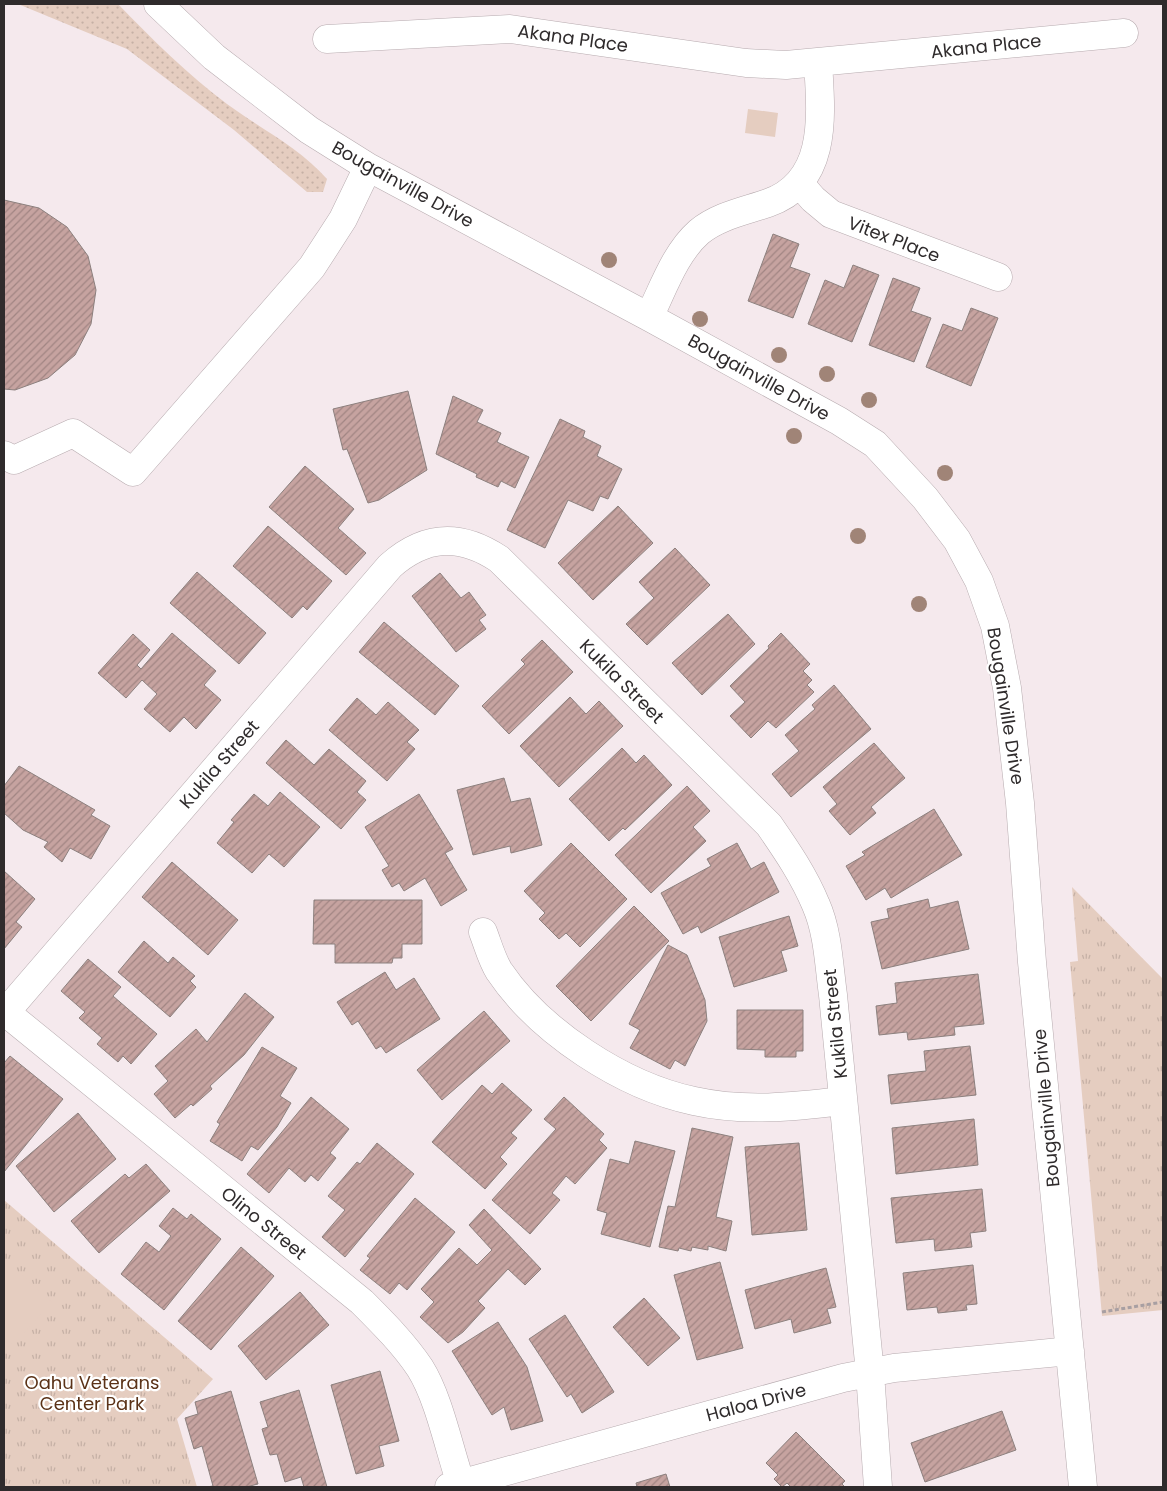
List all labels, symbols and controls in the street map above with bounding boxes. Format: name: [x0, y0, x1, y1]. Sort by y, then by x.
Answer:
street label: Akana Place: [516, 18, 630, 58]
street label: Akana Place: [929, 28, 1043, 64]
street label: Bougainville Drive: [327, 135, 479, 233]
street label: Vitex Place: [844, 210, 944, 268]
street label: Bougainville Drive: [683, 328, 835, 426]
street label: Bougainville Drive: [981, 626, 1031, 786]
street label: Kukila Street: [574, 633, 670, 729]
street label: Kukila Street: [173, 714, 265, 814]
street label: Kukila Street: [817, 968, 853, 1080]
street label: Bougainville Drive: [1027, 1028, 1065, 1188]
street label: Olino Street: [216, 1181, 312, 1265]
park label: Oahu Veterans Center Park: [25, 1370, 160, 1416]
street label: Haloa Drive: [703, 1377, 809, 1427]

